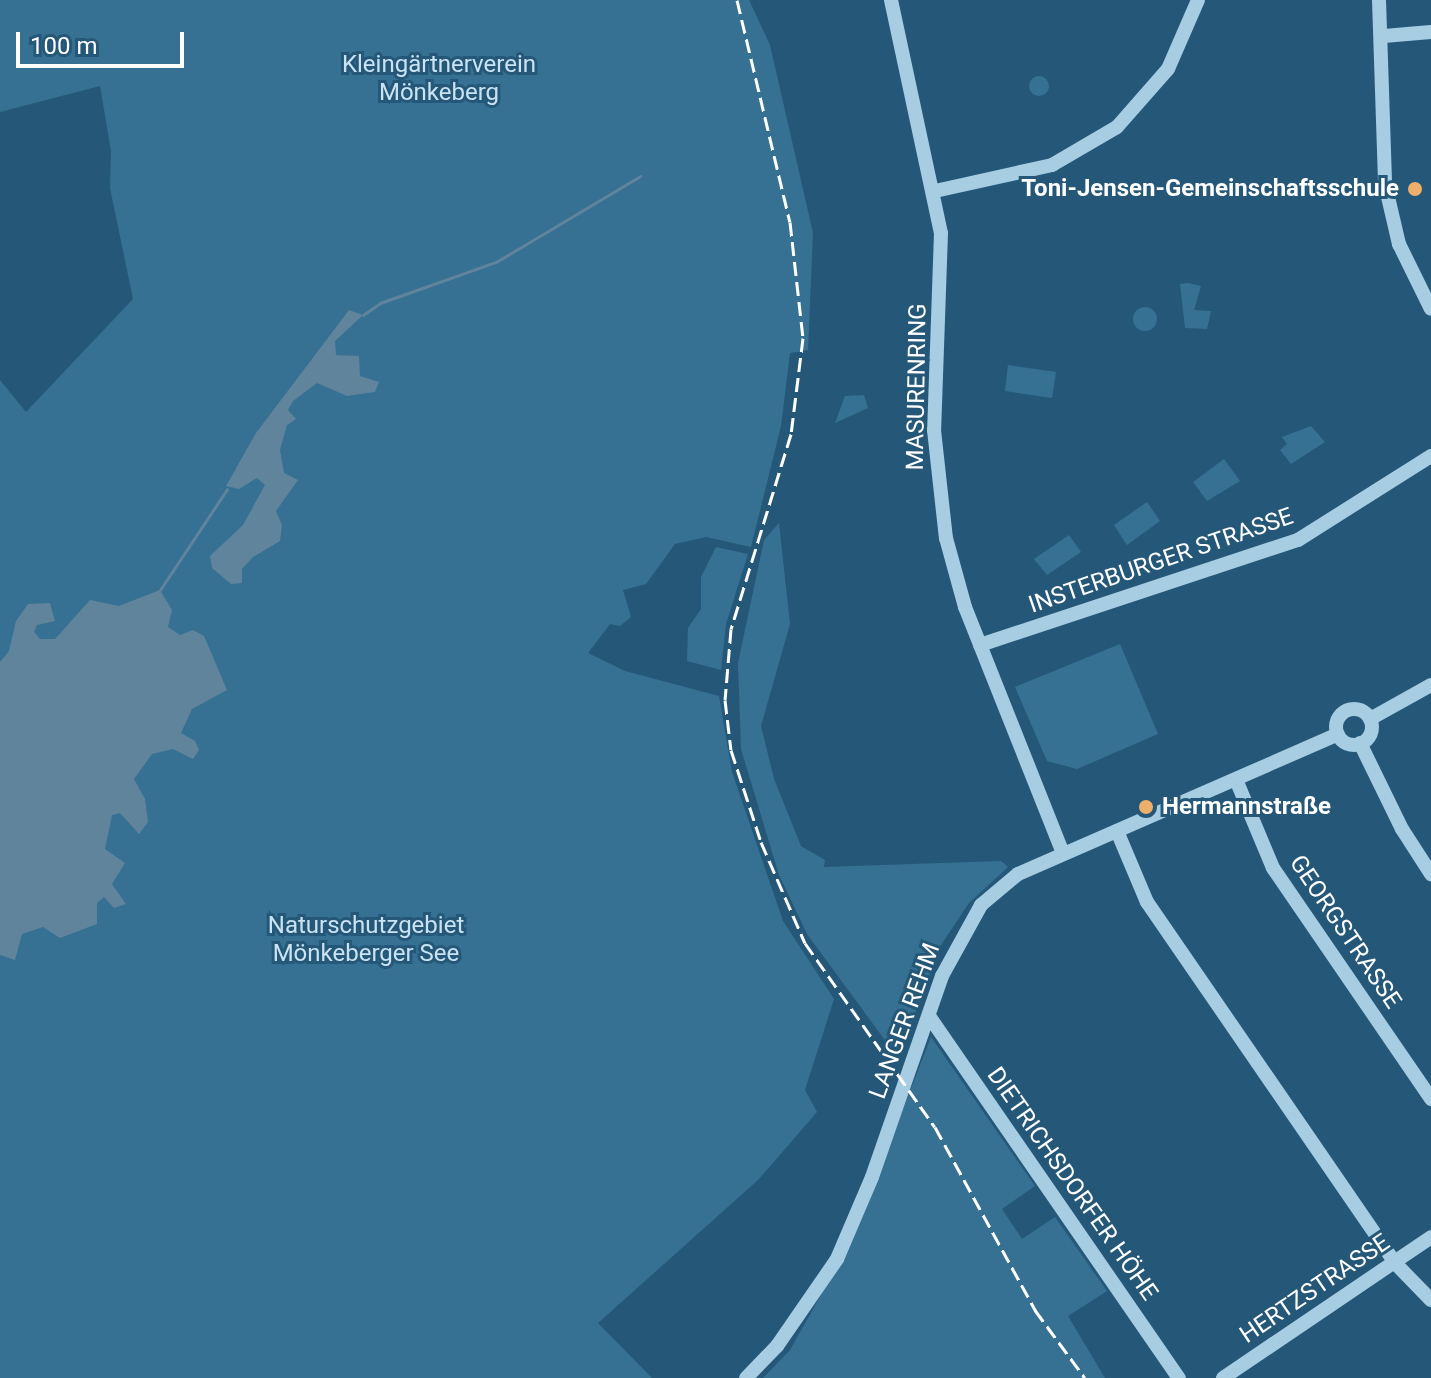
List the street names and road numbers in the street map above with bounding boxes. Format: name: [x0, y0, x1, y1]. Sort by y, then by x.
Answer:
street label: MASURENRING: [901, 303, 933, 471]
street label: INSTERBURGER STRASSE: [1025, 502, 1297, 620]
street label: GEORGSTRASSE: [1283, 850, 1407, 1014]
street label: LANGER REHM: [864, 939, 946, 1103]
street label: DIETRICHSDORFER HÖHE: [981, 1062, 1163, 1306]
street label: HERTZSTRASSE: [1235, 1228, 1395, 1350]

